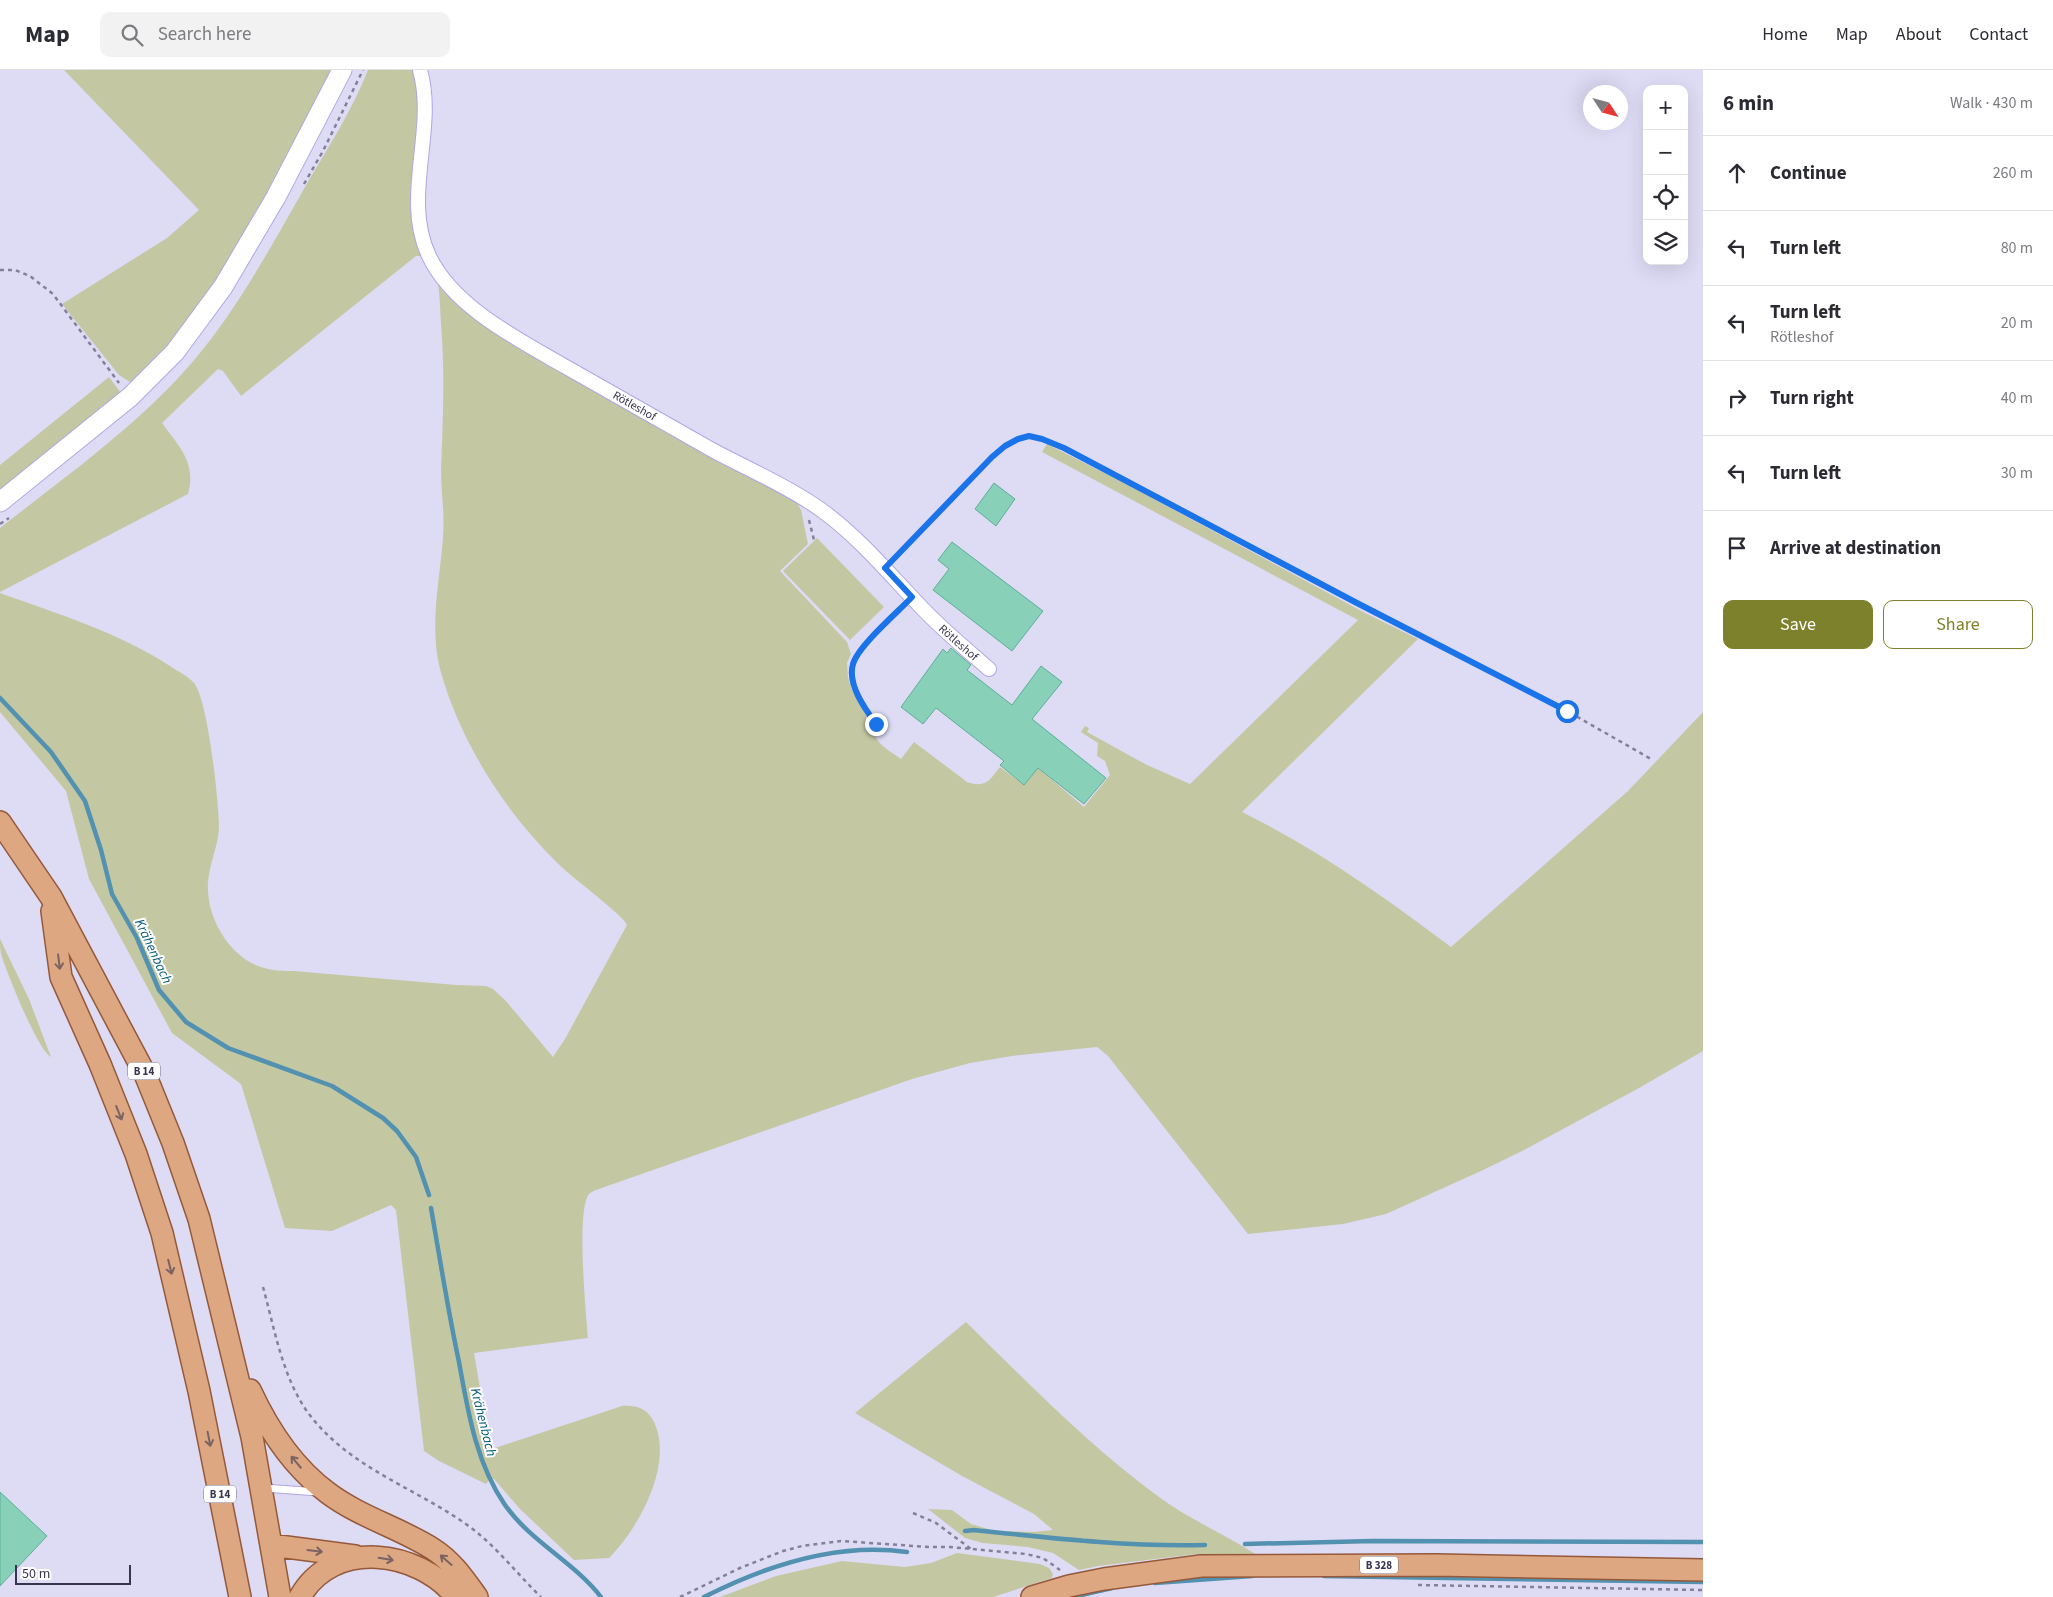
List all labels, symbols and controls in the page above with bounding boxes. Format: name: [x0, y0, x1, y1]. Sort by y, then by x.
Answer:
search box: [100, 12, 450, 57]
text: Map: [25, 17, 70, 52]
icon: search: [118, 21, 146, 49]
text: Search here: [158, 21, 251, 48]
text: Home: [1762, 22, 1808, 47]
text: Map: [1836, 22, 1868, 47]
text: About: [1896, 22, 1941, 47]
text: Contact: [1969, 22, 2028, 47]
north arrow: [1583, 85, 1628, 130]
map controls: [1643, 85, 1688, 265]
button: +: [1643, 85, 1688, 130]
text: 6 min: [1723, 88, 1774, 118]
text: Walk · 430 m: [1950, 92, 2033, 114]
button: −: [1643, 130, 1688, 175]
icon: ahead: [1723, 159, 1751, 187]
text: Continue: [1770, 160, 1847, 187]
text: 260 m: [1993, 162, 2033, 184]
button: locate: [1643, 175, 1688, 220]
button: layers: [1643, 220, 1688, 265]
icon: left: [1723, 234, 1751, 262]
text: Turn left: [1770, 235, 1841, 262]
text: 80 m: [2001, 237, 2033, 259]
text: Turn left: [1770, 299, 1841, 326]
icon: left: [1723, 309, 1751, 337]
text: 20 m: [2001, 312, 2033, 334]
text: Rötleshof: [1770, 326, 1833, 348]
icon: right: [1723, 384, 1751, 412]
text: Turn right: [1770, 385, 1854, 412]
street label: Rötleshof: [609, 387, 660, 426]
text: 40 m: [2001, 387, 2033, 409]
icon: left: [1723, 459, 1751, 487]
text: Turn left: [1770, 460, 1841, 487]
text: 30 m: [2001, 462, 2033, 484]
icon: arrive: [1723, 534, 1751, 562]
text: Arrive at destination: [1770, 535, 1941, 562]
button: Save: [1723, 600, 1873, 649]
button: Share: [1883, 600, 2033, 649]
street label: Rötleshof: [935, 621, 982, 665]
route start: [1556, 700, 1579, 723]
route end: [865, 713, 888, 736]
water label: Krähenbach: [129, 916, 177, 987]
one-way arrow: [54, 954, 64, 970]
road number: B 14: [128, 1062, 160, 1079]
one-way arrow: [115, 1105, 125, 1120]
one-way arrow: [166, 1258, 175, 1274]
water label: Krähenbach: [465, 1386, 501, 1459]
one-way arrow: [204, 1430, 214, 1446]
one-way arrow: [291, 1456, 302, 1469]
road number: B 14: [204, 1486, 236, 1502]
one-way arrow: [307, 1546, 323, 1556]
one-way arrow: [439, 1554, 452, 1566]
one-way arrow: [378, 1555, 394, 1565]
road number: B 328: [1360, 1556, 1398, 1574]
scale bar: [15, 1562, 131, 1585]
text: 50 m: [22, 1564, 50, 1584]

